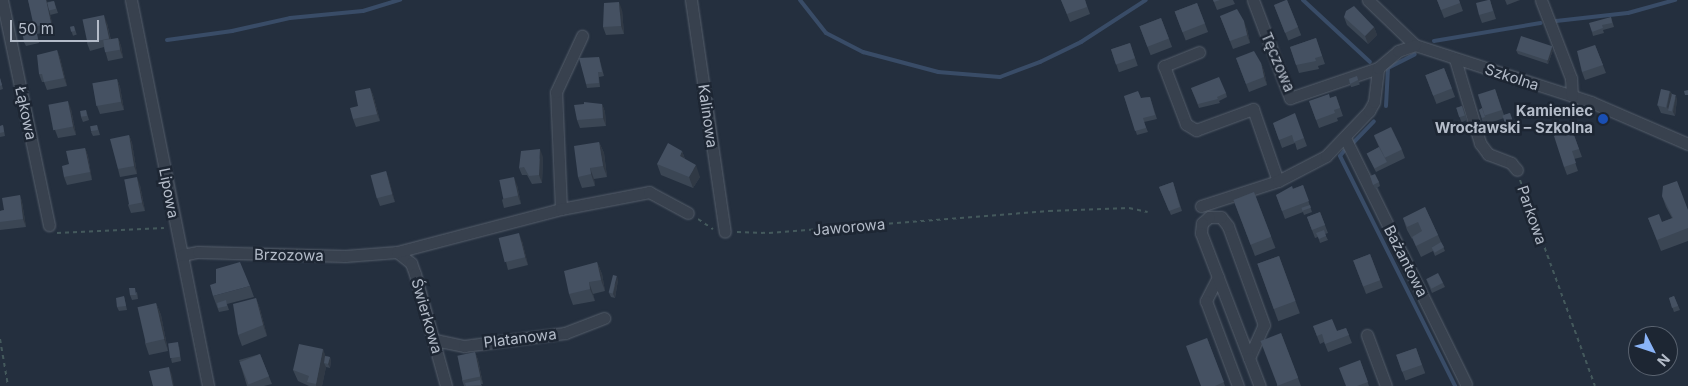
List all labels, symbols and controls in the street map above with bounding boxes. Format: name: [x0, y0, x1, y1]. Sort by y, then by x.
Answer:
scale bar: [12, 10, 101, 42]
text: 50 m: [18, 19, 54, 38]
street label: Tęczowa: [1257, 29, 1299, 95]
street label: Szkolna: [1483, 60, 1541, 94]
street label: Kalinowa: [695, 83, 721, 149]
street label: Łąkowa: [12, 84, 40, 142]
place label: Kamieniec Wrocławski – Szkolna: [1435, 101, 1593, 136]
marker: Kamieniec Wrocławski – Szkolna: [1597, 113, 1609, 125]
street label: Lipowa: [155, 166, 183, 220]
street label: Parkowa: [1514, 183, 1550, 247]
street label: Jaworowa: [812, 215, 886, 239]
street label: Bażantowa: [1380, 222, 1432, 300]
street label: Brzozowa: [254, 245, 324, 265]
street label: Świerkowa: [408, 276, 446, 356]
street label: Platanowa: [483, 325, 557, 351]
north arrow: [1628, 326, 1678, 376]
text: N: [1654, 351, 1674, 370]

